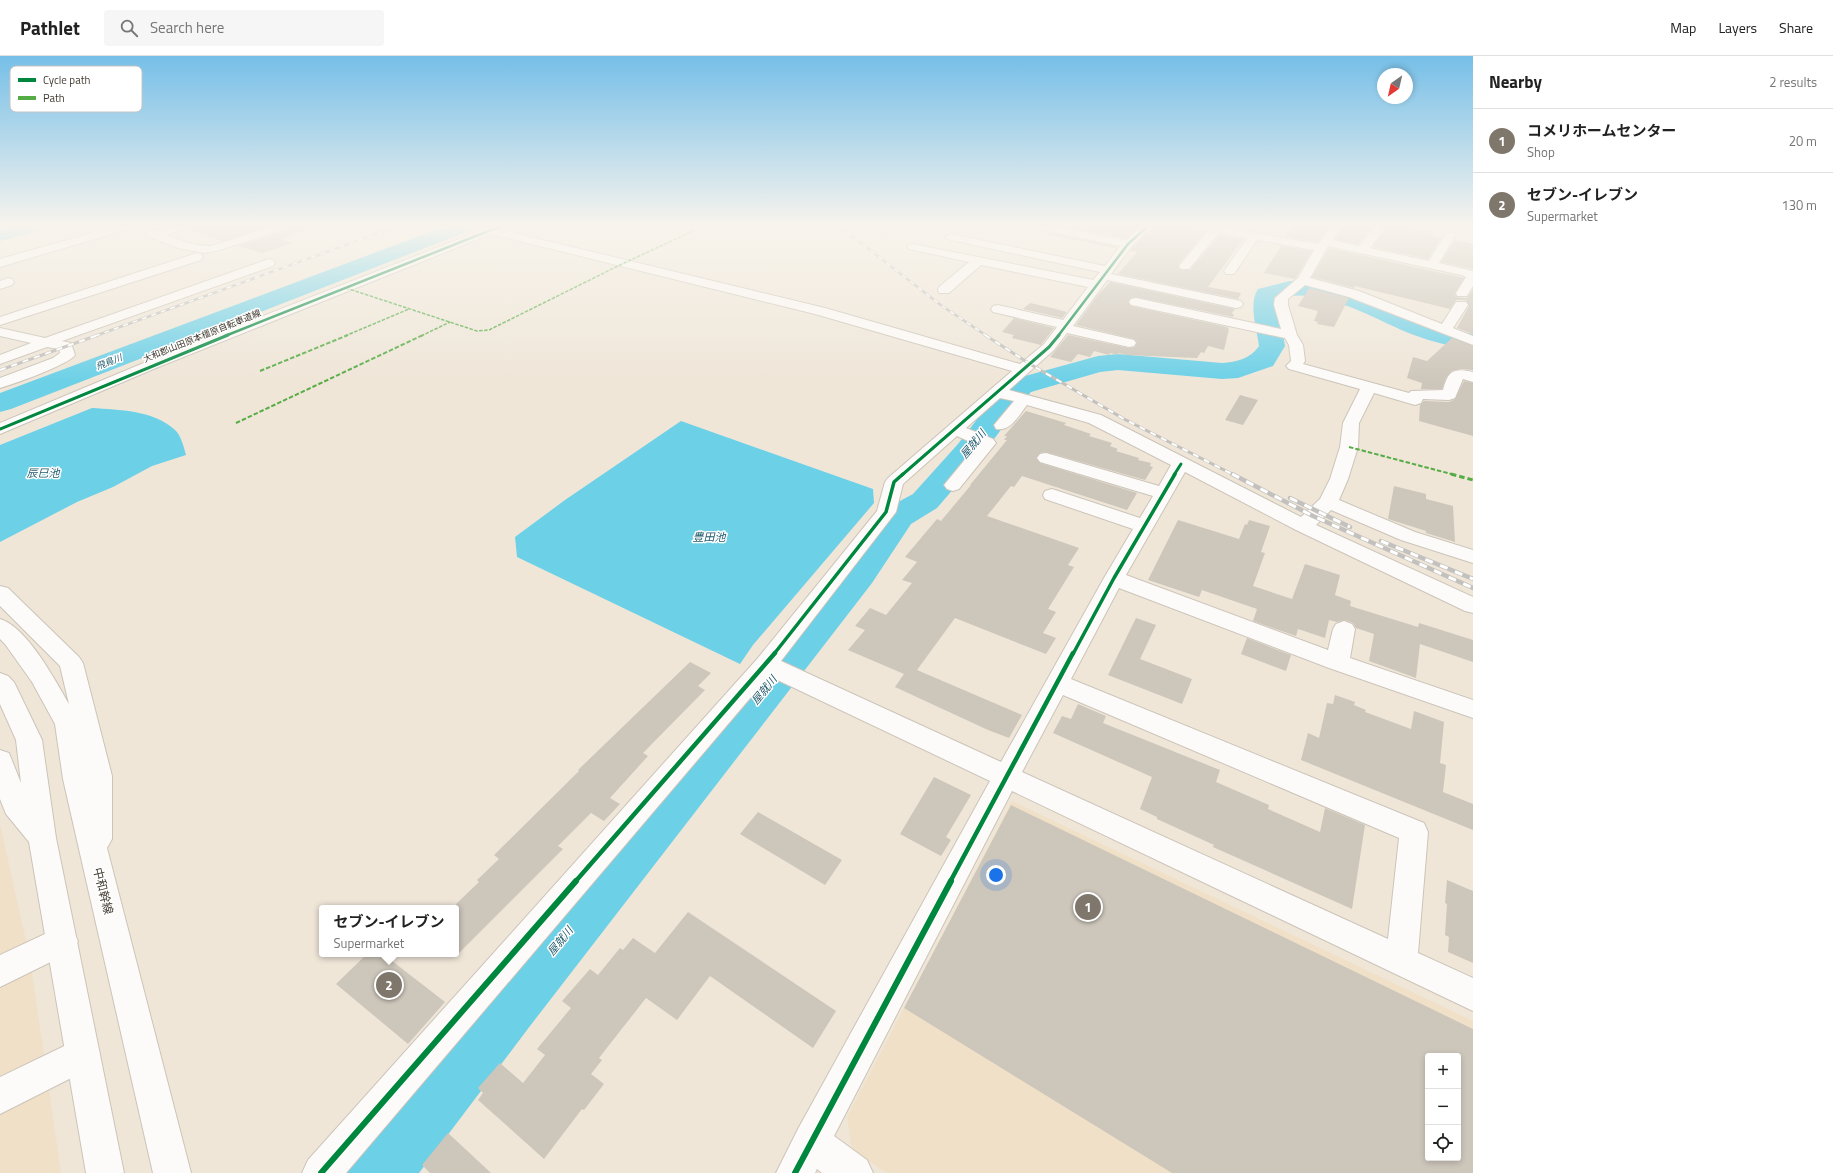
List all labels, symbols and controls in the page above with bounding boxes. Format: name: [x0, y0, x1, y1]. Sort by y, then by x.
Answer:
search box: [104, 10, 384, 46]
text: Pathlet: [20, 13, 80, 42]
text: Search here: [150, 16, 224, 39]
icon: search: [118, 17, 140, 39]
text: Map: [1670, 17, 1696, 38]
text: Layers: [1718, 17, 1757, 38]
text: Share: [1779, 17, 1813, 38]
legend: [10, 66, 142, 112]
north arrow: [1377, 68, 1413, 104]
text: Nearby: [1489, 69, 1542, 95]
text: Cycle path: [43, 72, 91, 88]
text: 2 results: [1769, 72, 1817, 92]
text: Path: [43, 90, 65, 106]
text: コメリホームセンター: [1527, 119, 1677, 142]
text: 1: [1498, 131, 1506, 151]
text: 20 m: [1789, 131, 1817, 151]
text: Shop: [1527, 142, 1555, 162]
text: セブン-イレブン: [1527, 183, 1638, 206]
text: 2: [1498, 195, 1506, 215]
text: 130 m: [1781, 195, 1817, 215]
text: Supermarket: [1527, 206, 1598, 226]
street label: 大和郡山田原本橿原自転車道線: [141, 306, 264, 365]
water label: 飛鳥川: [94, 350, 125, 372]
water label: 屋就川: [956, 425, 990, 462]
water label: 辰巳池: [27, 465, 60, 481]
water label: 豊田池: [693, 529, 726, 545]
water label: 屋就川: [747, 671, 781, 708]
street label: 中和幹線: [88, 865, 119, 916]
your location: [986, 865, 1006, 885]
pin: 1: [1075, 892, 1101, 922]
popup: [319, 905, 459, 957]
text: セブン-イレブン: [333, 910, 445, 933]
water label: 屋就川: [543, 922, 577, 959]
text: Supermarket: [333, 933, 404, 953]
pin: 2: [376, 970, 402, 1000]
map controls: [1425, 1053, 1461, 1161]
button: +: [1425, 1053, 1461, 1089]
button: −: [1425, 1089, 1461, 1125]
button: locate: [1425, 1125, 1461, 1161]

